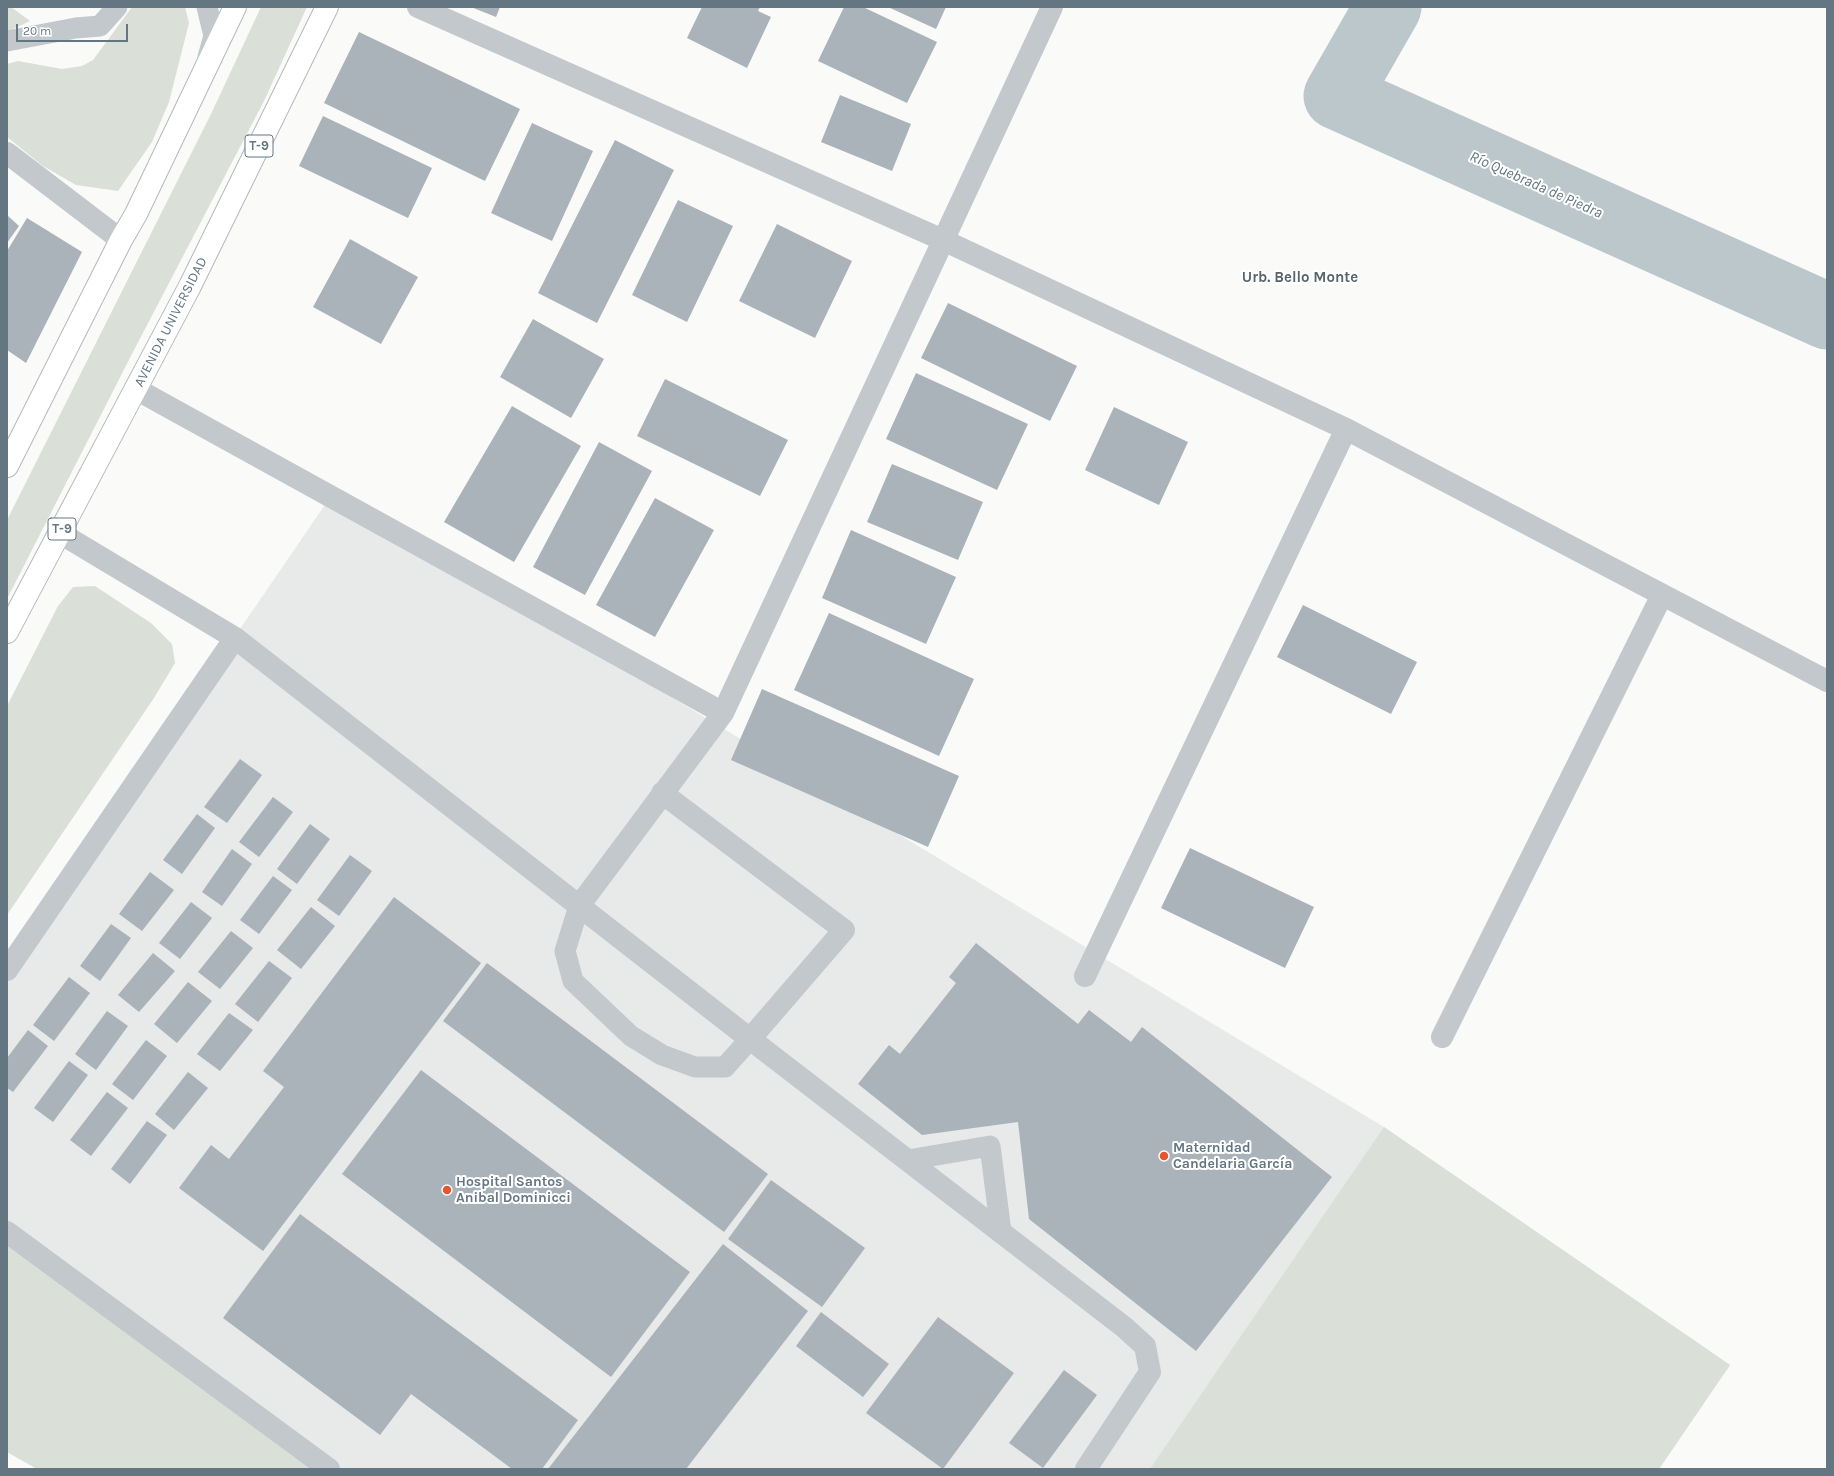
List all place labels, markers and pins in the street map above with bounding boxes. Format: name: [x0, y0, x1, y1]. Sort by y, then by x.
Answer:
place label: Maternidad Candelaria García: [1173, 1140, 1292, 1172]
marker: Maternidad Candelaria García: [1158, 1150, 1170, 1162]
place label: Hospital Santos Anibal Dominicci: [456, 1174, 571, 1206]
marker: Hospital Santos Anibal Dominicci: [441, 1184, 453, 1196]

